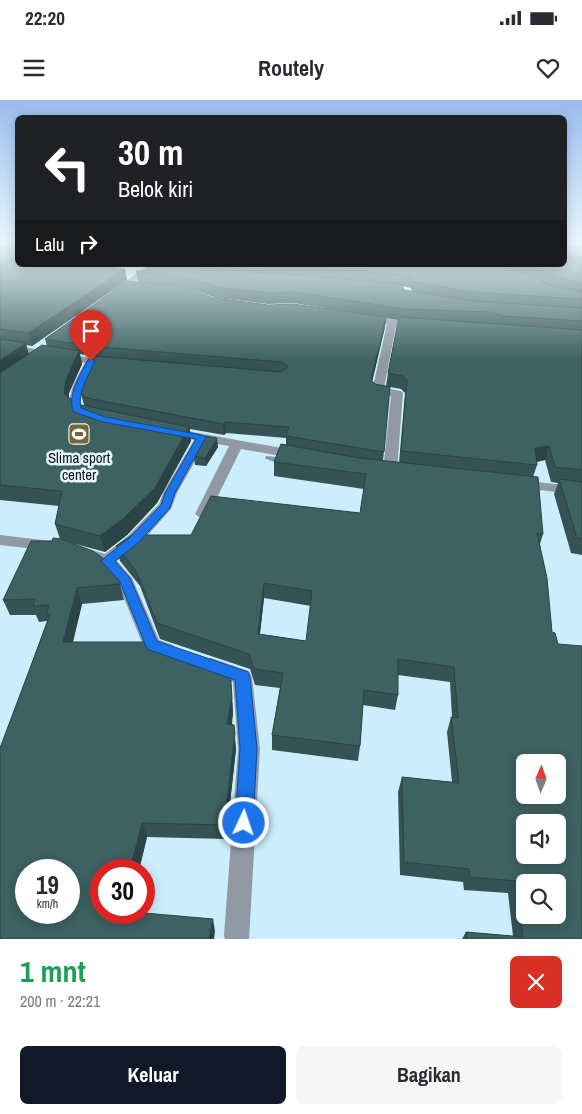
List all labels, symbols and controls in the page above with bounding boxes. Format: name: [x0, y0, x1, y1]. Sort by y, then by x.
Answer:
text: 22:20: [25, 5, 65, 31]
text: Routely: [258, 53, 324, 83]
icon: menu: [20, 54, 48, 82]
icon: heart: [534, 54, 562, 82]
text: 30 m: [118, 129, 183, 176]
icon: left: [35, 135, 100, 200]
text: Belok kiri: [118, 174, 193, 204]
icon: right: [74, 230, 102, 258]
text: Lalu: [35, 231, 64, 257]
pin: [70, 310, 112, 361]
icon: arrive: [77, 317, 105, 345]
sports icon: Slima sport center: [67, 422, 91, 446]
place label: Slima sport center: [48, 447, 111, 485]
north arrow: [516, 754, 566, 804]
map controls: [516, 754, 566, 924]
position arrow: [217, 796, 269, 848]
button: sound: [516, 814, 566, 864]
speed limit sign: 30: [90, 859, 155, 924]
text: 19: [36, 868, 59, 902]
button: search: [516, 874, 566, 924]
text: km/h: [37, 896, 58, 912]
text: 1 mnt: [20, 951, 86, 991]
button: close: [510, 956, 562, 1008]
text: 200 m · 22:21: [20, 990, 100, 1012]
button: Keluar: [20, 1046, 286, 1104]
button: Bagikan: [296, 1046, 562, 1104]

